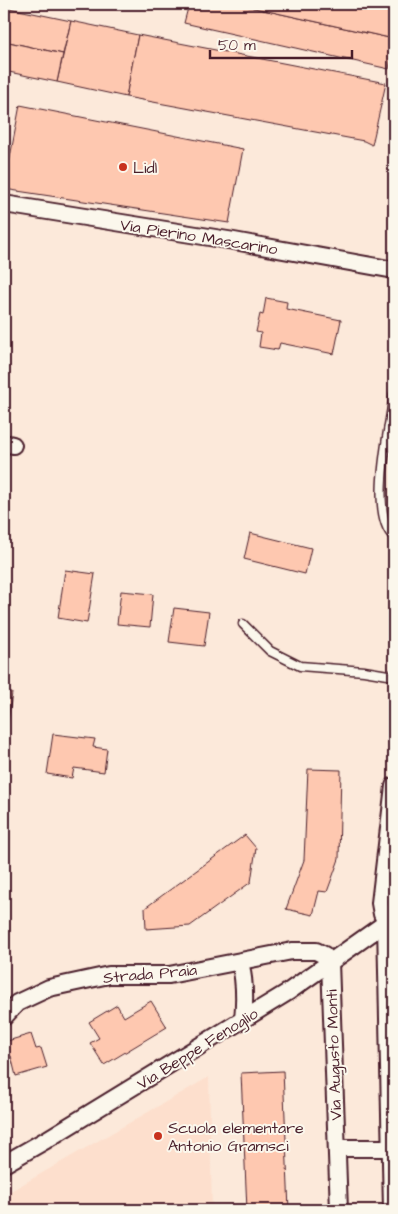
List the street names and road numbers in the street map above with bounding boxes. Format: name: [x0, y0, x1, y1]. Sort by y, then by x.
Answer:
street label: Via Pierino Mascarino: [119, 214, 279, 260]
street label: Strada Praia: [102, 959, 198, 989]
street label: Via Augusto Monti: [321, 989, 348, 1121]
street label: Via Beppe Fenoglio: [133, 1003, 263, 1096]

